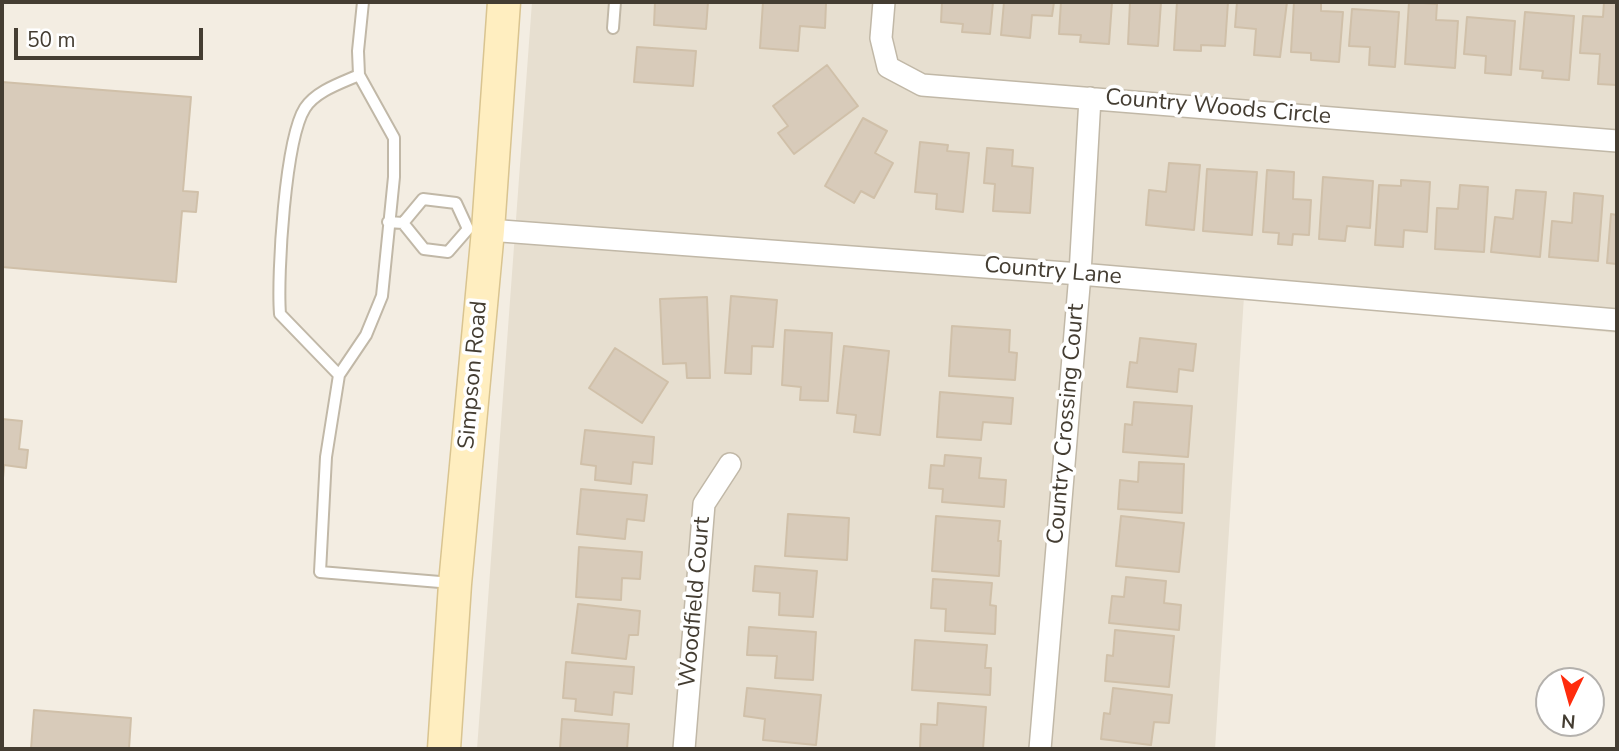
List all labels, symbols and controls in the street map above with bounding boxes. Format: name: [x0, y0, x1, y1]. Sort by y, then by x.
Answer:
scale bar: [18, 14, 206, 58]
text: 50 m: [27, 26, 76, 54]
street label: Country Woods Circle: [1104, 84, 1332, 132]
street label: Country Lane: [983, 252, 1123, 292]
street label: Simpson Road: [454, 300, 494, 450]
street label: Country Crossing Court: [1043, 302, 1091, 546]
street label: Woodfield Court: [675, 515, 717, 689]
north arrow: [1535, 667, 1605, 737]
text: N: [1560, 707, 1577, 734]

